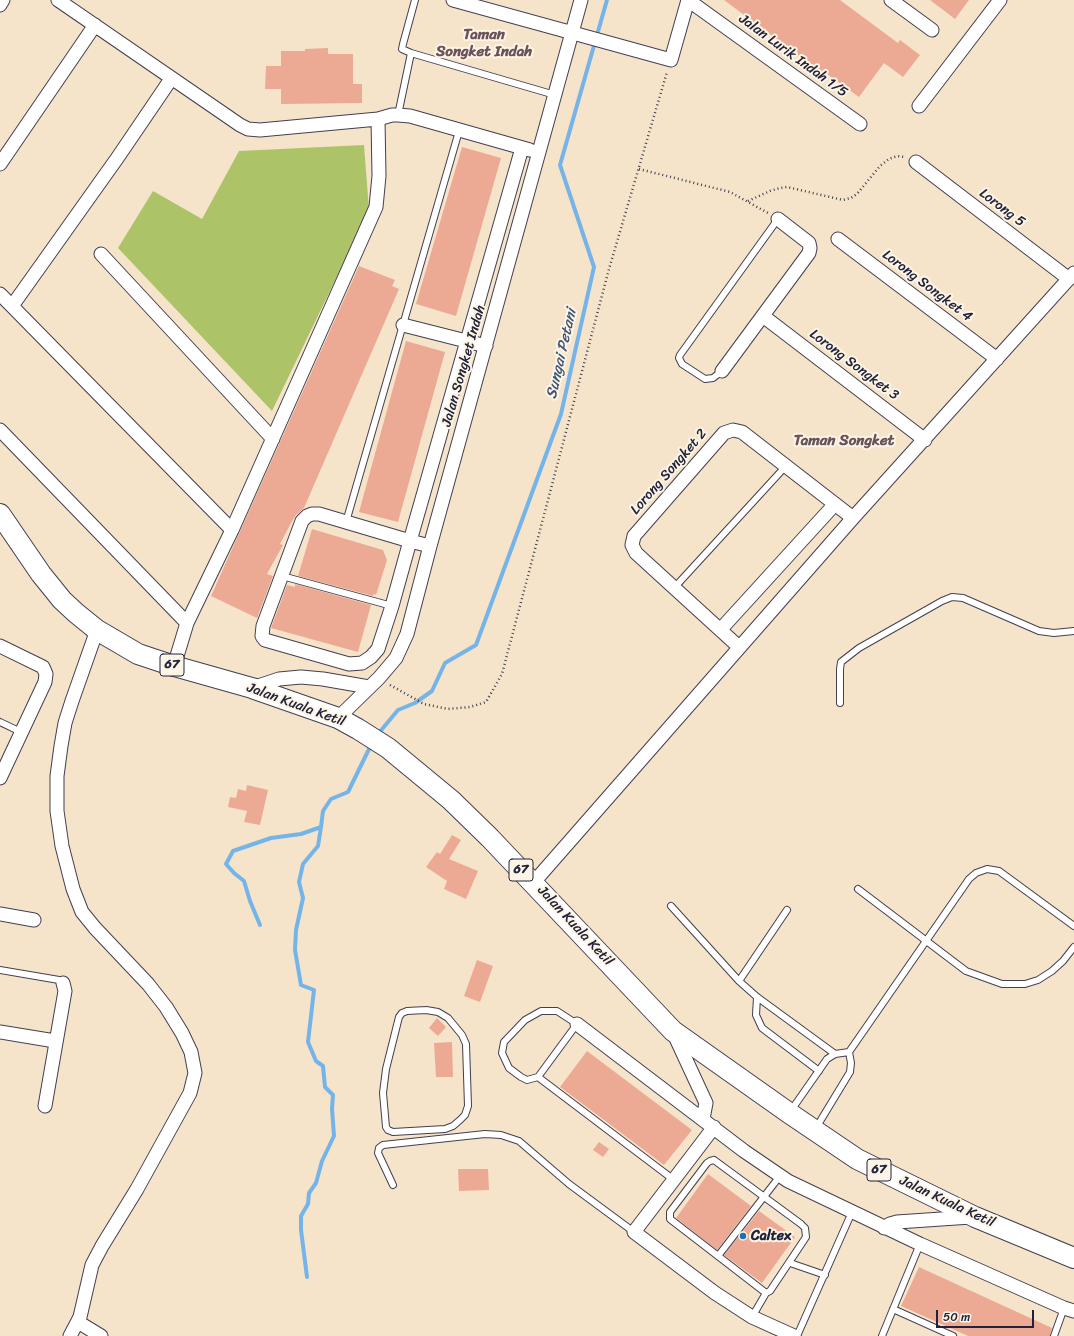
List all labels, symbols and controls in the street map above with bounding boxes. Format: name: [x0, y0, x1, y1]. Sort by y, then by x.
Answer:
street label: Jalan Lurik Indah 1/5: [735, 11, 851, 101]
district label: Taman Songket Indah: [436, 26, 532, 61]
street label: Lorong 5: [976, 185, 1028, 231]
street label: Lorong Songket 4: [879, 247, 975, 325]
street label: Jalan Songket Indah: [439, 303, 489, 429]
water label: Sungai Petani: [543, 307, 581, 401]
street label: Lorong Songket 3: [806, 326, 902, 404]
street label: Lorong Songket 2: [627, 426, 711, 518]
district label: Taman Songket: [794, 432, 894, 450]
road number: 67: [160, 654, 184, 676]
street label: Jalan Kuala Ketil: [245, 679, 347, 731]
road number: 67: [509, 859, 533, 881]
street label: Jalan Kuala Ketil: [534, 883, 616, 969]
road number: 67: [867, 1159, 891, 1181]
street label: Jalan Kuala Ketil: [897, 1173, 997, 1231]
place label: Caltex: [751, 1228, 791, 1244]
marker: Caltex: [738, 1231, 748, 1241]
scale bar: [938, 1302, 1036, 1328]
text: 50 m: [943, 1306, 970, 1328]

